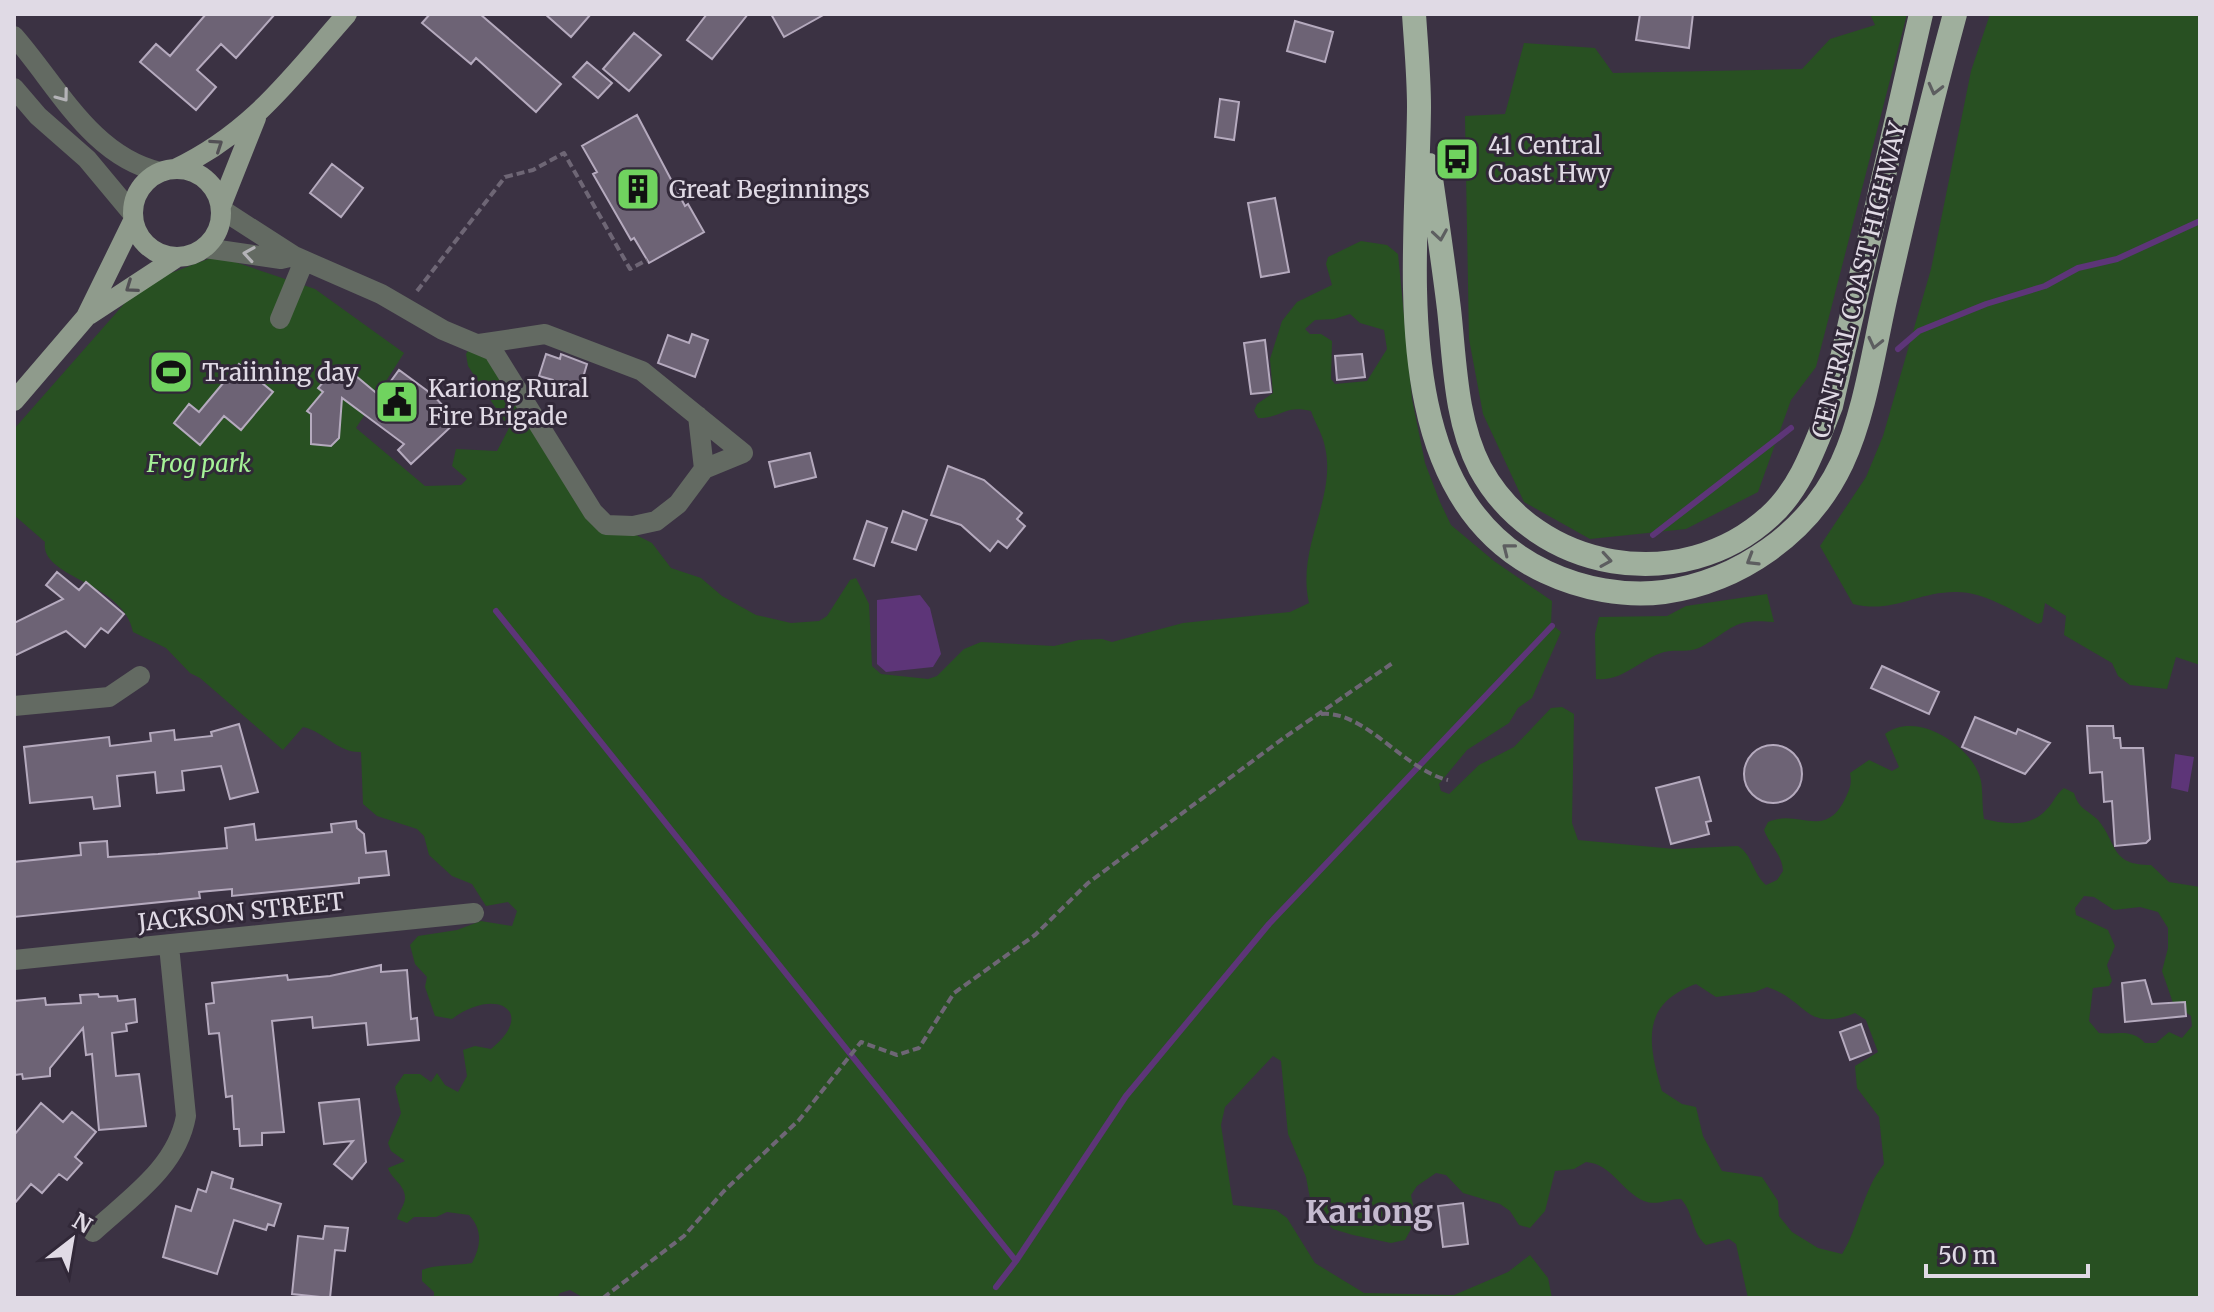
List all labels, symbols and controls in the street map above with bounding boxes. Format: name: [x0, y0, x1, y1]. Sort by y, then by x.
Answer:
one-way arrow: [1927, 82, 1944, 96]
one-way arrow: [54, 88, 68, 102]
street label: CENTRAL COAST HIGHWAY: [1805, 118, 1913, 441]
place label: 41 Central Coast Hwy: [1488, 130, 1611, 189]
bus stop icon: 41 Central Coast Hwy: [1433, 135, 1481, 183]
one-way arrow: [208, 140, 222, 155]
building icon: Great Beginnings: [614, 165, 662, 213]
place label: Great Beginnings: [669, 174, 870, 205]
one-way arrow: [1430, 229, 1447, 242]
one-way arrow: [243, 246, 256, 263]
one-way arrow: [125, 277, 139, 292]
one-way arrow: [1867, 335, 1884, 349]
sports icon: Traiining day: [147, 348, 195, 396]
place label: Traiining day: [202, 357, 358, 388]
place label: Kariong Rural Fire Brigade: [428, 373, 589, 432]
public building icon: Kariong Rural Fire Brigade: [373, 378, 421, 426]
park label: Frog park: [146, 448, 251, 479]
one-way arrow: [1503, 544, 1517, 559]
one-way arrow: [1746, 550, 1761, 566]
one-way arrow: [1599, 551, 1613, 568]
street label: JACKSON STREET: [135, 886, 346, 938]
district label: Kariong: [1305, 1192, 1433, 1232]
north arrow: [32, 1200, 112, 1280]
text: N: [68, 1206, 97, 1240]
scale bar: [1926, 1228, 2088, 1278]
text: 50 m: [1938, 1240, 1997, 1271]

